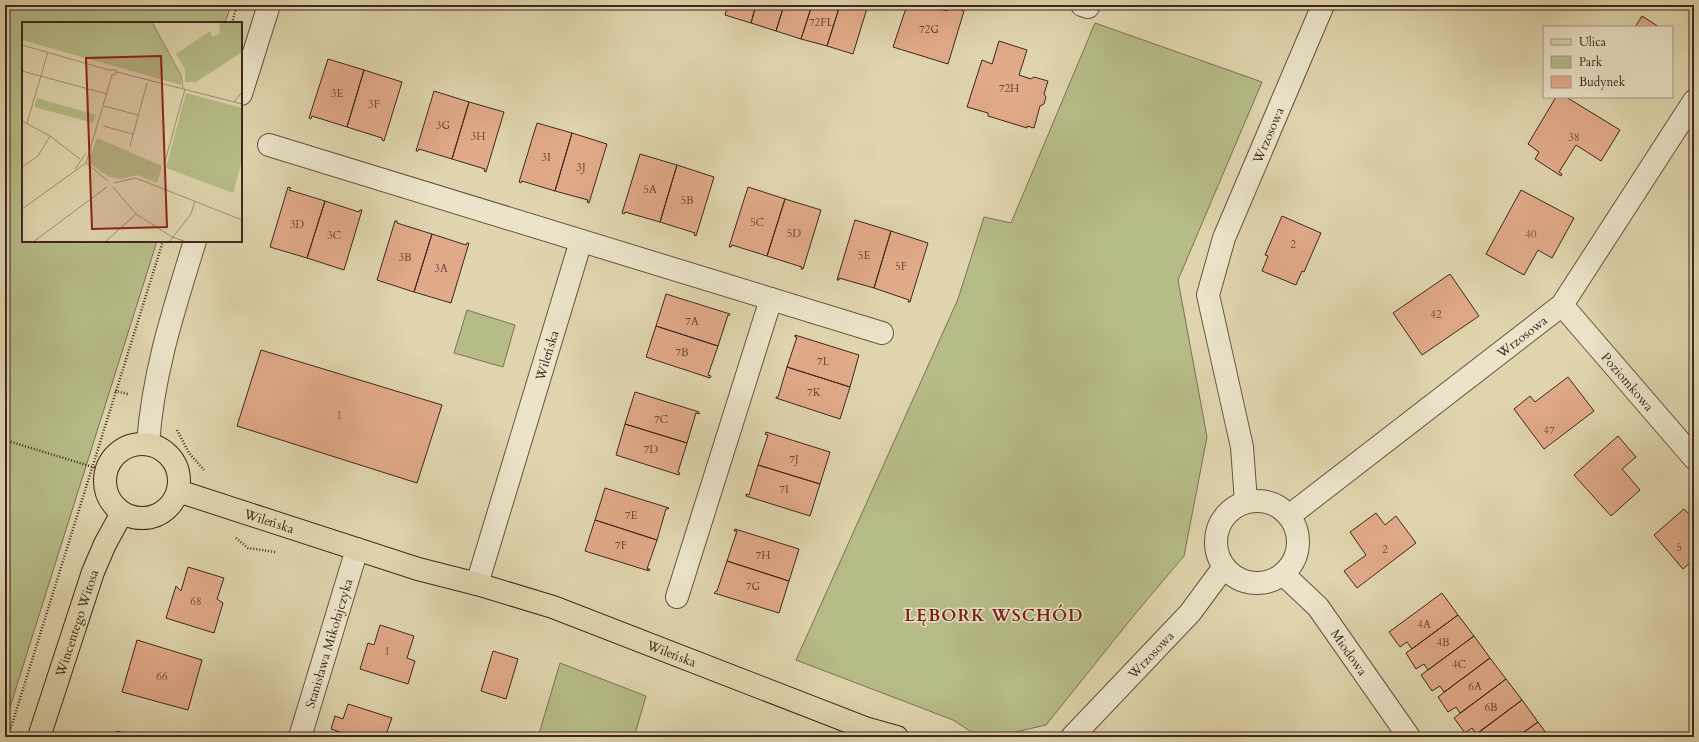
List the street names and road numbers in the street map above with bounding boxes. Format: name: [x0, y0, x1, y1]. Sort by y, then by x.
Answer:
street label: Wrzosowa: [1248, 104, 1289, 167]
street label: Wrzosowa: [1492, 311, 1552, 363]
street label: Wileńska: [531, 328, 564, 384]
street label: Poziomkowa: [1597, 349, 1658, 416]
street label: Wileńska: [241, 505, 297, 538]
street label: Wincentego Witosa: [51, 567, 103, 680]
street label: Stanisława Mikołajczyka: [301, 576, 358, 710]
street label: Miodowa: [1326, 626, 1371, 680]
street label: Wrzosowa: [1124, 627, 1179, 684]
street label: Wileńska: [643, 636, 699, 672]

